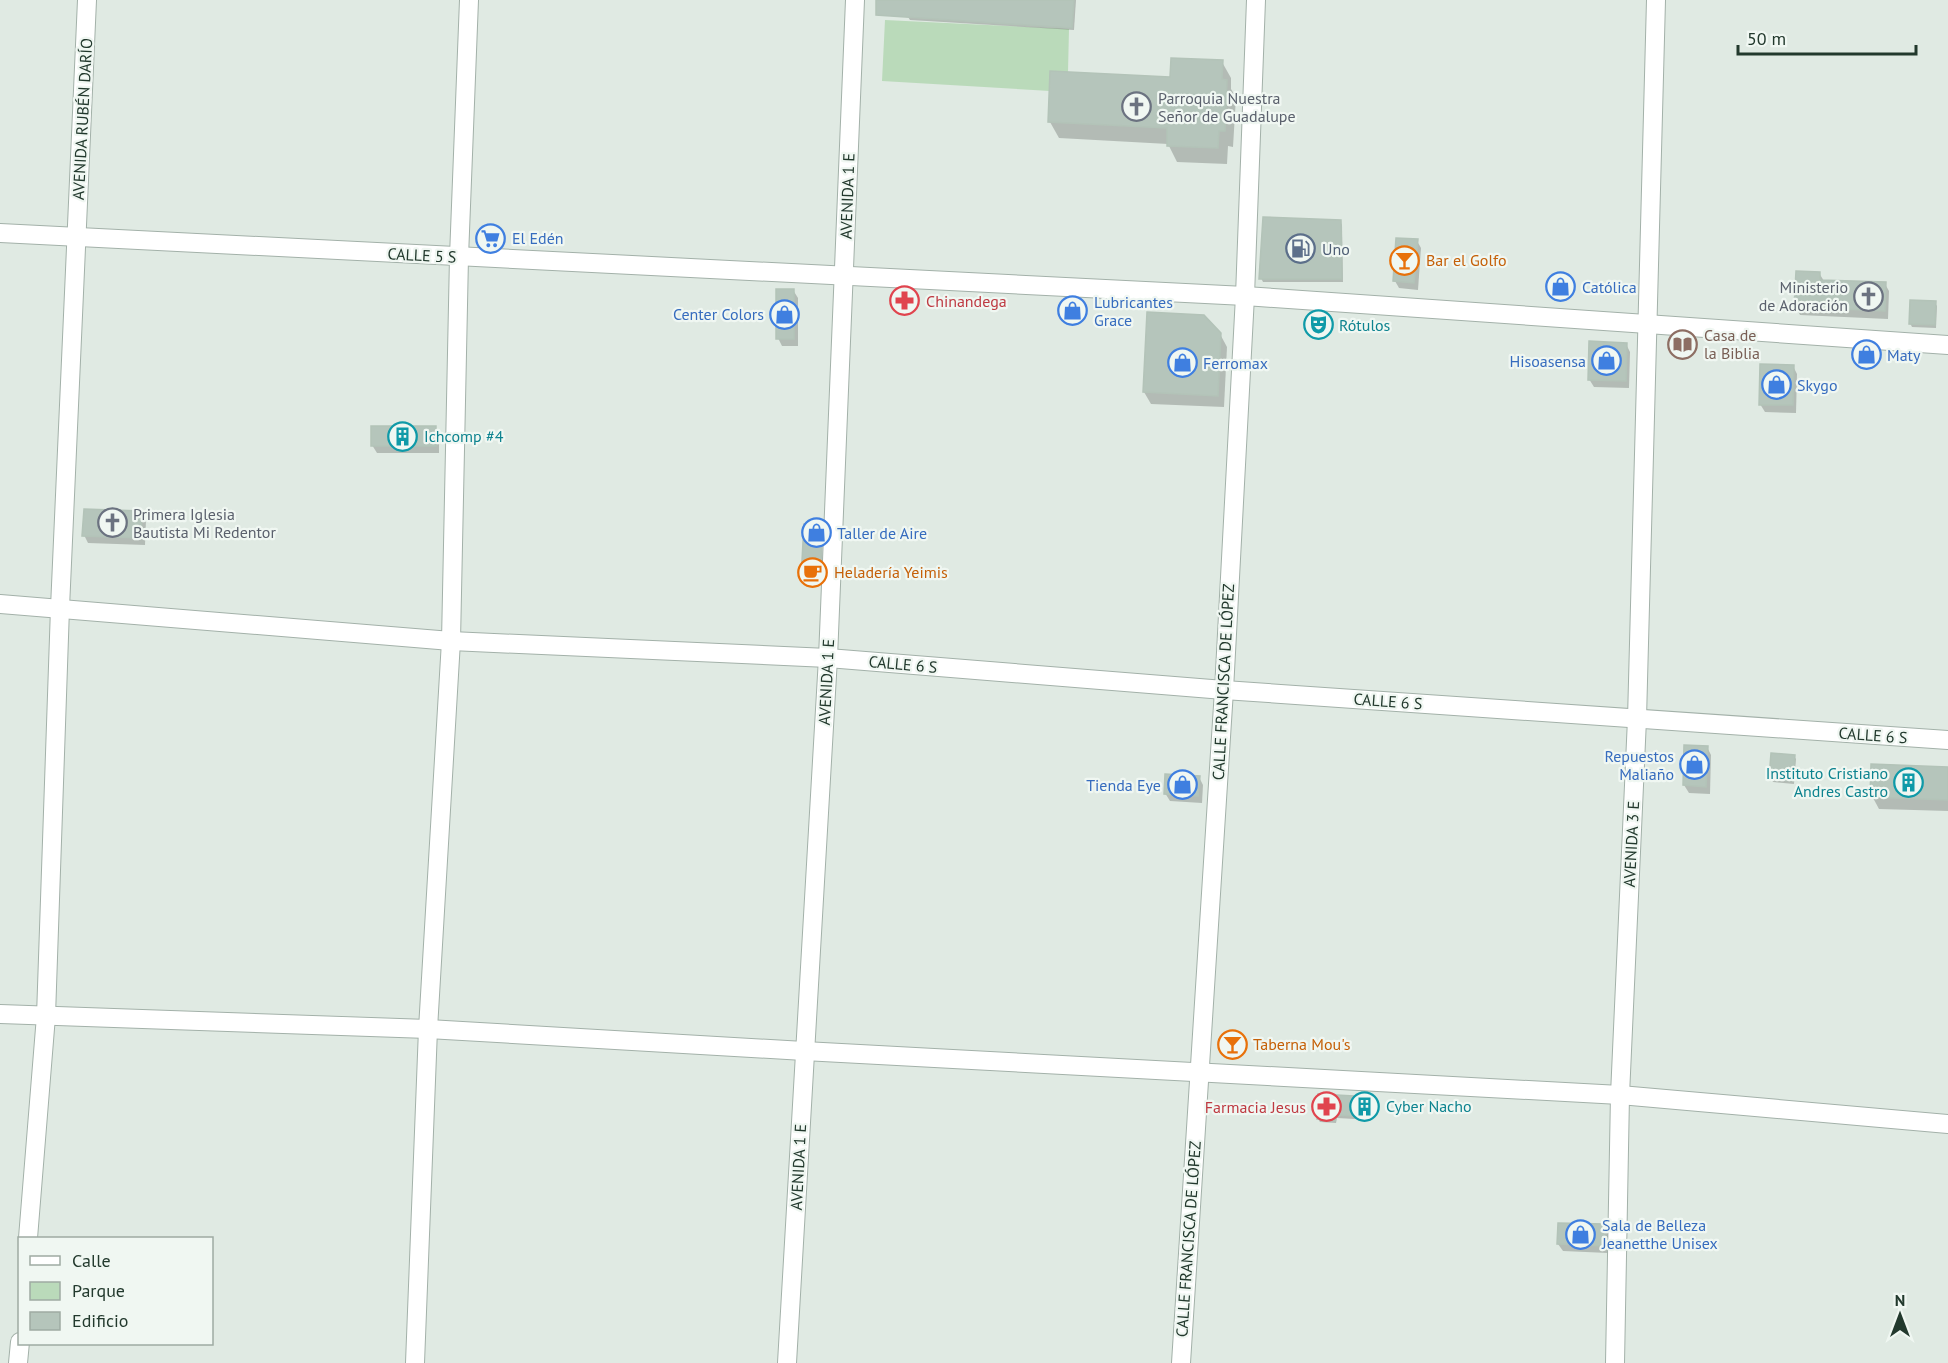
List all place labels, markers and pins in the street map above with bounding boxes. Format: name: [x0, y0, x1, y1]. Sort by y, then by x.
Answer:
place label: Parroquia Nuestra Señor de Guadalupe: [1158, 88, 1296, 126]
church icon: Parroquia Nuestra Señor de Guadalupe: [1121, 91, 1153, 123]
supermarket icon: El Edén: [475, 222, 507, 254]
place label: El Edén: [512, 228, 564, 248]
fuel station icon: Uno: [1285, 233, 1317, 265]
place label: Uno: [1322, 239, 1350, 259]
bar icon: Bar el Golfo: [1389, 244, 1421, 276]
place label: Bar el Golfo: [1426, 250, 1507, 270]
shop icon: Católica: [1545, 271, 1577, 303]
place label: Católica: [1582, 277, 1637, 297]
place label: Ministerio de Adoración: [1759, 277, 1848, 315]
church icon: Ministerio de Adoración: [1853, 280, 1885, 312]
pharmacy icon: Chinandega: [889, 285, 921, 317]
place label: Chinandega: [926, 291, 1007, 311]
place label: Lubricantes Grace: [1094, 292, 1173, 330]
shop icon: Lubricantes Grace: [1057, 295, 1089, 327]
shop icon: Center Colors: [769, 298, 801, 330]
place label: Center Colors: [673, 304, 764, 324]
theatre icon: Rótulos: [1302, 309, 1334, 341]
place label: Rótulos: [1339, 315, 1391, 335]
place label: Casa de la Biblia: [1704, 325, 1760, 363]
library icon: Casa de la Biblia: [1667, 328, 1699, 360]
shop icon: Maty: [1850, 339, 1882, 371]
shop icon: Hisoasensa: [1591, 345, 1623, 377]
place label: Maty: [1887, 345, 1921, 365]
shop icon: Ferromax: [1166, 347, 1198, 379]
place label: Hisoasensa: [1509, 351, 1586, 371]
place label: Ferromax: [1203, 353, 1268, 373]
shop icon: Skygo: [1760, 369, 1792, 401]
place label: Skygo: [1797, 375, 1838, 395]
building icon: Ichcomp #4: [387, 420, 419, 452]
place label: Ichcomp #4: [424, 426, 504, 446]
place label: Primera Iglesia Bautista Mi Redentor: [133, 504, 276, 542]
church icon: Primera Iglesia Bautista Mi Redentor: [96, 507, 128, 539]
shop icon: Taller de Aire: [800, 517, 832, 549]
place label: Taller de Aire: [837, 523, 927, 543]
cafe icon: Heladería Yeimis: [797, 556, 829, 588]
place label: Heladería Yeimis: [834, 562, 948, 582]
place label: Repuestos Maliaño: [1604, 746, 1674, 784]
shop icon: Repuestos Maliaño: [1679, 749, 1711, 781]
place label: Instituto Cristiano Andres Castro: [1766, 763, 1888, 801]
building icon: Instituto Cristiano Andres Castro: [1893, 766, 1925, 798]
shop icon: Tienda Eye: [1166, 769, 1198, 801]
place label: Tienda Eye: [1086, 775, 1161, 795]
bar icon: Taberna Mou's: [1216, 1028, 1248, 1060]
place label: Taberna Mou's: [1253, 1034, 1351, 1054]
building icon: Cyber Nacho: [1349, 1090, 1381, 1122]
pharmacy icon: Farmacia Jesus: [1311, 1091, 1343, 1123]
place label: Cyber Nacho: [1386, 1096, 1472, 1116]
place label: Farmacia Jesus: [1205, 1097, 1306, 1117]
place label: Sala de Belleza Jeanetthe Unisex: [1601, 1215, 1718, 1253]
shop icon: Sala de Belleza Jeanetthe Unisex: [1565, 1218, 1597, 1250]

